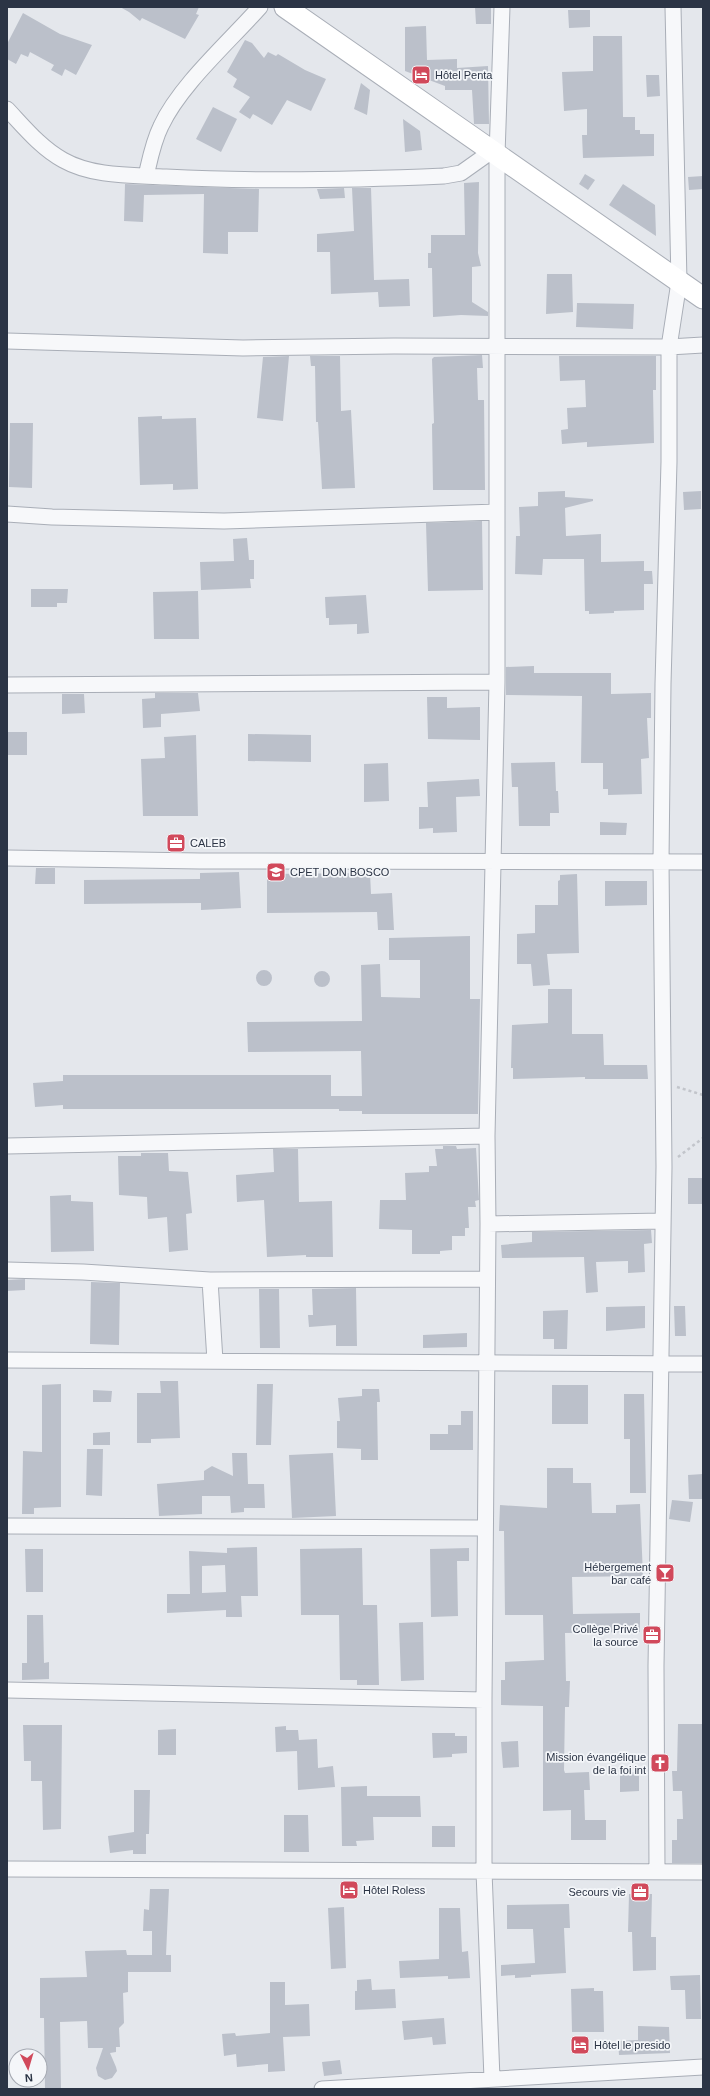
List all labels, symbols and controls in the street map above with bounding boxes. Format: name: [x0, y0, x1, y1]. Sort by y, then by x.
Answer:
hotel icon: Hôtel Penta: [410, 64, 432, 86]
place label: Hôtel Penta: [435, 69, 493, 81]
office icon: CALEB: [165, 832, 187, 854]
place label: CALEB: [190, 837, 226, 849]
school or university icon: CPET DON BOSCO: [265, 861, 287, 883]
place label: CPET DON BOSCO: [290, 866, 390, 878]
place label: Hébergement bar café: [584, 1561, 651, 1586]
bar icon: Hébergement bar café: [654, 1562, 676, 1584]
place label: Collège Privé la source: [573, 1623, 638, 1648]
office icon: Collège Privé la source: [641, 1624, 663, 1646]
place label: Mission évangélique de la foi int: [546, 1751, 646, 1776]
church icon: Mission évangélique de la foi int: [649, 1752, 671, 1774]
hotel icon: Hôtel Roless: [338, 1879, 360, 1901]
office icon: Secours vie: [629, 1881, 651, 1903]
place label: Hôtel Roless: [363, 1884, 426, 1896]
place label: Secours vie: [569, 1886, 626, 1898]
hotel icon: Hôtel le presido: [569, 2034, 591, 2056]
place label: Hôtel le presido: [594, 2039, 670, 2051]
north arrow: [8, 2048, 48, 2088]
text: N: [24, 2072, 33, 2084]

